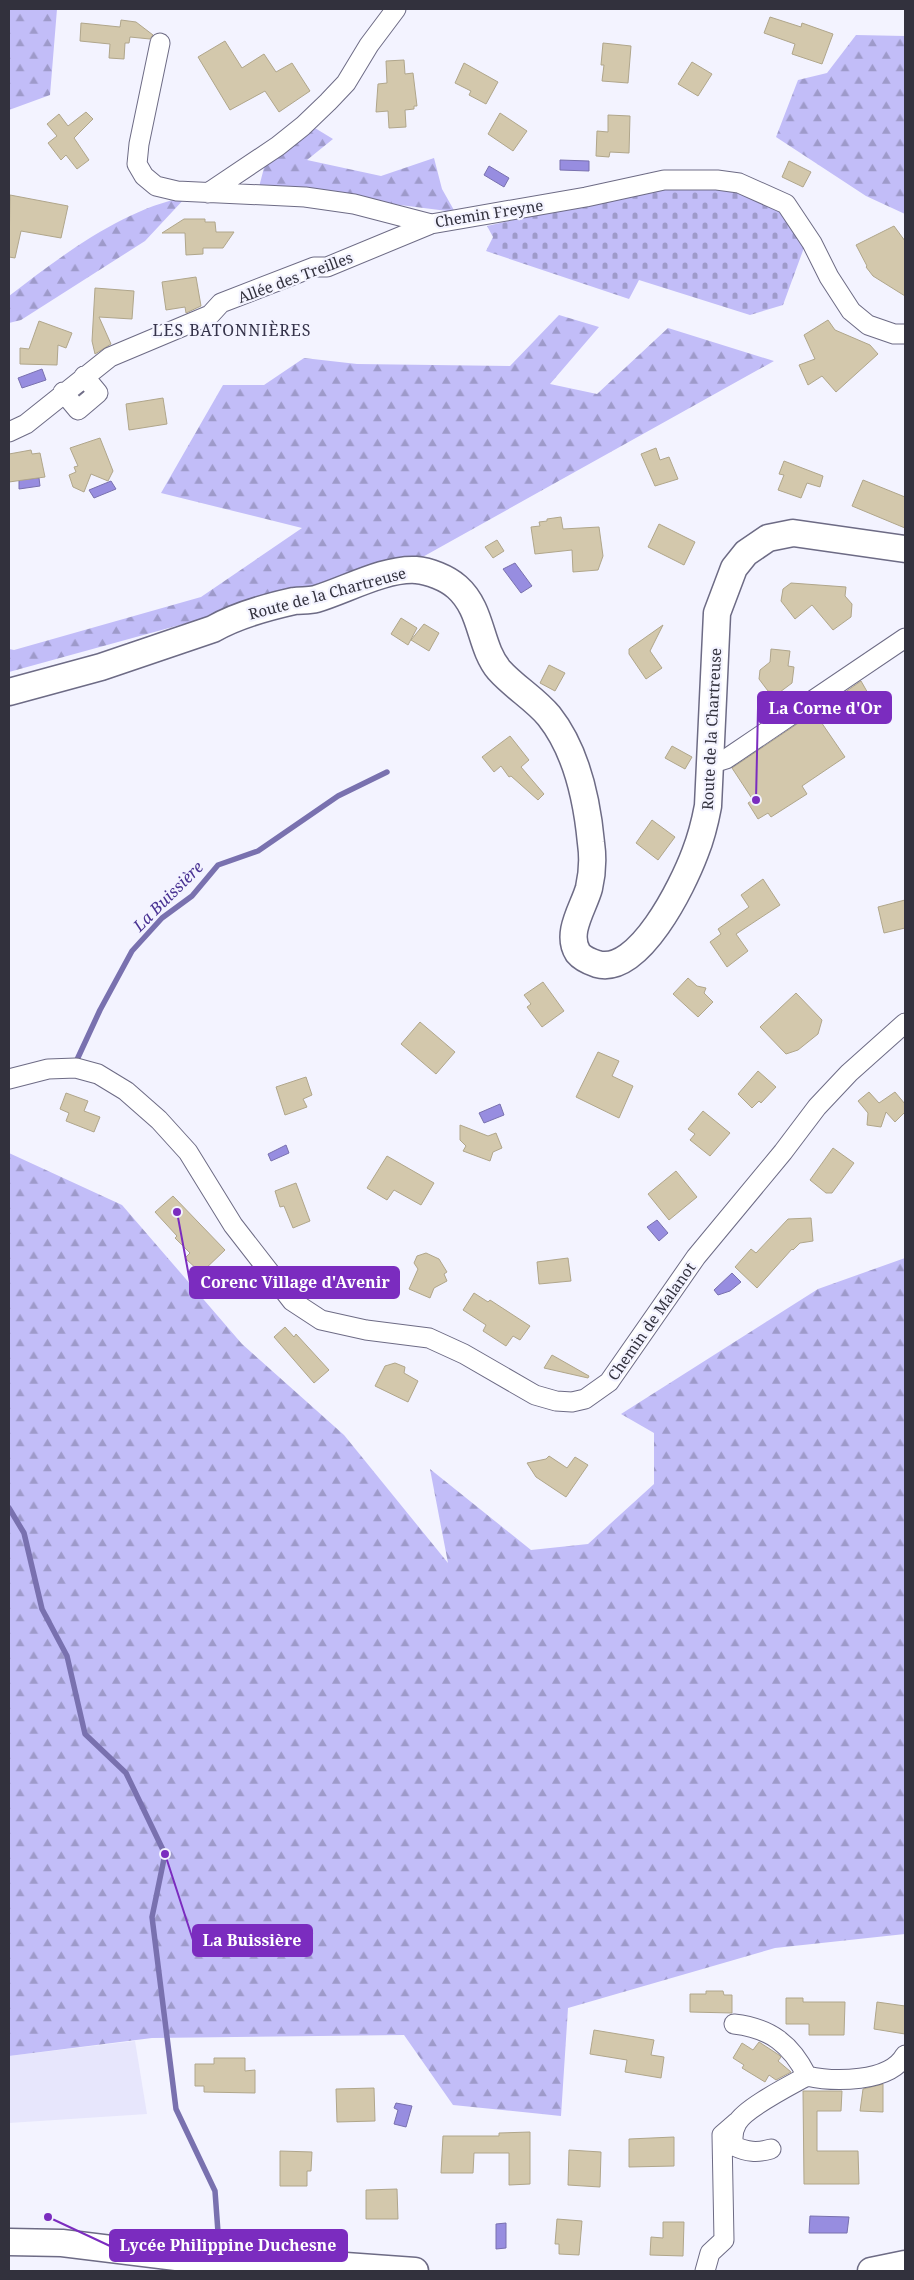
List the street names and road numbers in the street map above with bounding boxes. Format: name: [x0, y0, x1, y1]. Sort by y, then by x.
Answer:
street label: Chemin Freyne: [433, 195, 545, 231]
street label: Allée des Treilles: [235, 247, 355, 307]
street label: Route de la Chartreuse: [246, 562, 408, 624]
street label: Route de la Chartreuse: [697, 647, 725, 811]
street label: Chemin de Malanot: [603, 1258, 699, 1384]

